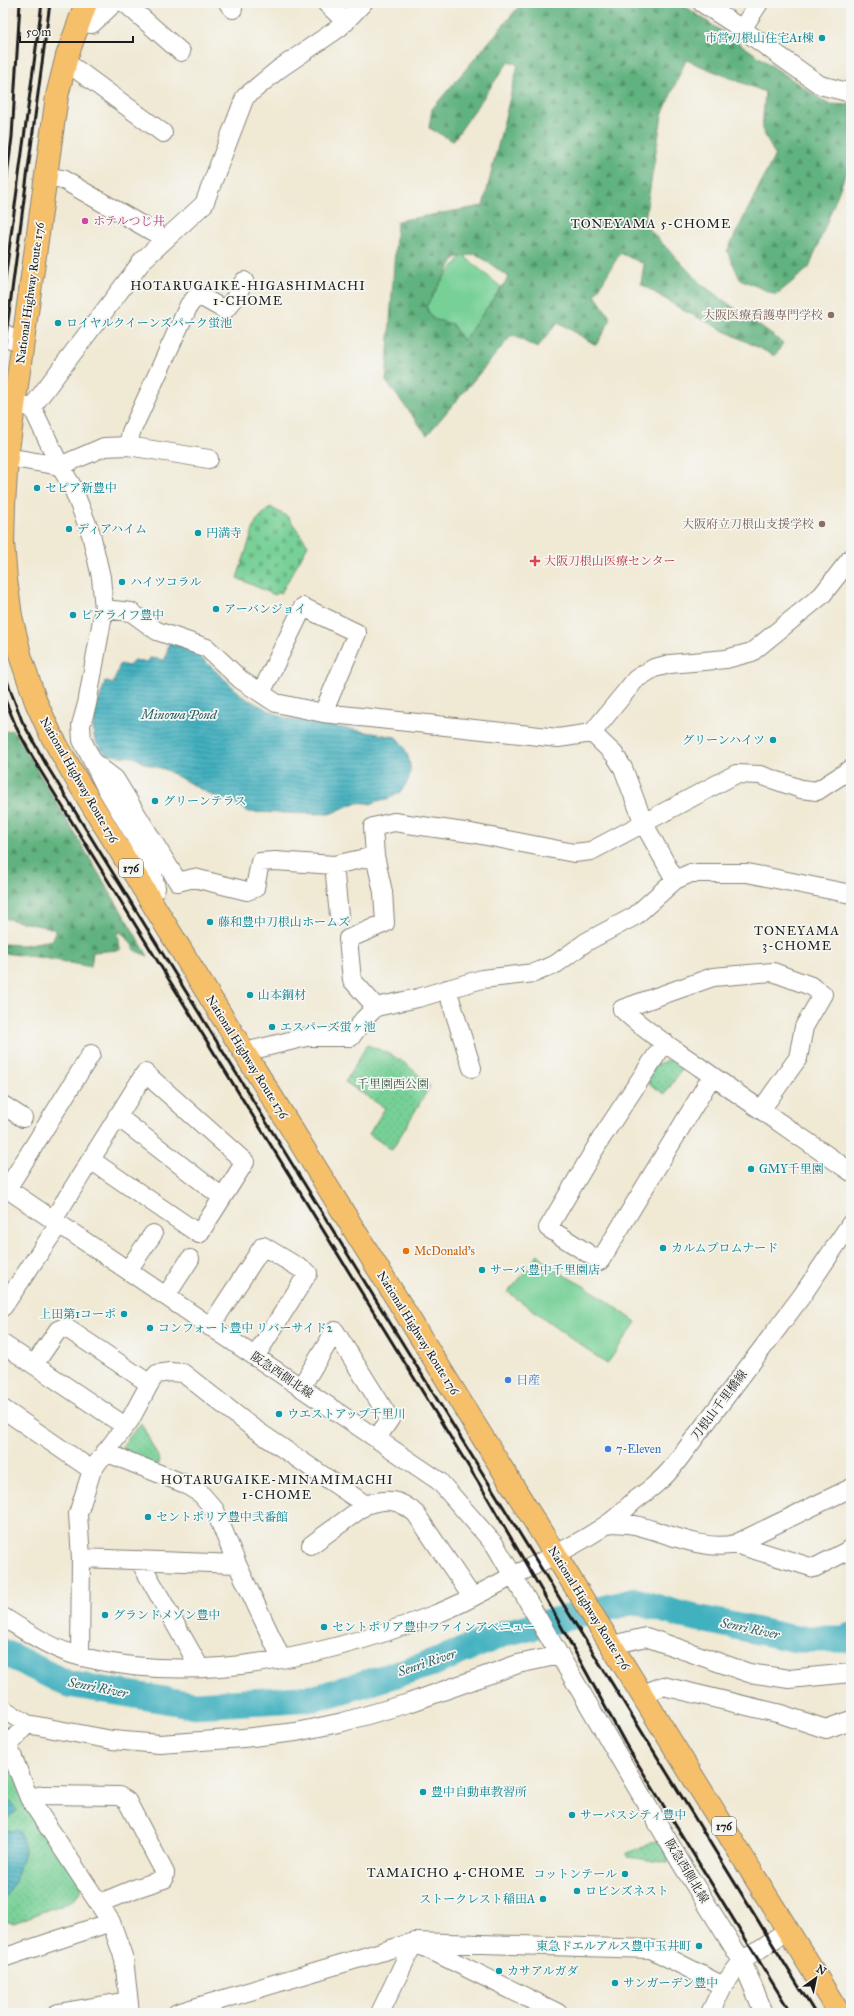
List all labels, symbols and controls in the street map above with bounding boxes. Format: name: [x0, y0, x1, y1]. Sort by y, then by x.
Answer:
scale bar: [20, 18, 133, 44]
text: 50 m: [26, 25, 51, 39]
place label: 市営刀根山住宅A1棟: [705, 31, 814, 45]
marker: 市営刀根山住宅A1棟: [817, 33, 827, 43]
place label: ホテルつじ井: [93, 214, 165, 228]
marker: ホテルつじ井: [80, 216, 90, 226]
district label: TONEYAMA 5-CHOME: [571, 216, 731, 232]
street label: National Highway Route 176: [13, 221, 48, 365]
district label: HOTARUGAIKE-HIGASHIMACHI 1-CHOME: [130, 278, 366, 309]
place label: 大阪医療看護専門学校: [703, 308, 823, 322]
marker: 大阪医療看護専門学校: [826, 310, 836, 320]
place label: ロイヤルクイーンズパーク蛍池: [66, 316, 232, 330]
marker: ロイヤルクイーンズパーク蛍池: [53, 318, 63, 328]
place label: セピア新豊中: [45, 481, 117, 495]
marker: セピア新豊中: [32, 483, 42, 493]
place label: 大阪府立刀根山支援学校: [682, 517, 814, 531]
marker: 大阪府立刀根山支援学校: [817, 519, 827, 529]
place label: ディアハイム: [77, 522, 147, 536]
marker: ディアハイム: [64, 524, 74, 534]
place label: 円満寺: [206, 526, 242, 540]
marker: 円満寺: [193, 528, 203, 538]
place label: 大阪刀根山医療センター: [544, 554, 676, 568]
marker: 大阪刀根山医療センター: [529, 555, 541, 567]
place label: ハイツコラル: [130, 575, 201, 589]
marker: ハイツコラル: [117, 577, 127, 587]
place label: アーバンジョイ: [224, 602, 307, 616]
marker: アーバンジョイ: [211, 604, 221, 614]
place label: ピアライフ豊中: [81, 608, 164, 622]
marker: ピアライフ豊中: [68, 610, 78, 620]
water label: Minowa Pond: [139, 707, 218, 723]
street label: National Highway Route 176: [36, 715, 121, 847]
place label: グリーンハイツ: [682, 733, 765, 747]
marker: グリーンハイツ: [768, 735, 778, 745]
place label: グリーンテラス: [163, 794, 246, 808]
marker: グリーンテラス: [150, 796, 160, 806]
road number: 176: [119, 859, 143, 877]
place label: 藤和豊中刀根山ホームズ: [218, 915, 350, 929]
marker: 藤和豊中刀根山ホームズ: [205, 917, 215, 927]
district label: TONEYAMA 3-CHOME: [754, 923, 840, 954]
place label: 山本鋼材: [258, 988, 306, 1002]
marker: 山本鋼材: [245, 990, 255, 1000]
street label: National Highway Route 176: [202, 993, 291, 1122]
place label: エスパーズ蛍ヶ池: [280, 1020, 375, 1034]
marker: エスパーズ蛍ヶ池: [267, 1022, 277, 1032]
park label: 千里園西公園: [357, 1077, 429, 1091]
place label: GMY千里園: [759, 1162, 824, 1176]
marker: GMY千里園: [746, 1164, 756, 1174]
place label: カルムプロムナード: [671, 1241, 778, 1255]
marker: カルムプロムナード: [658, 1243, 668, 1253]
place label: McDonald's: [414, 1244, 475, 1258]
marker: McDonald's: [401, 1246, 411, 1256]
place label: サーバ 豊中千里園店: [490, 1263, 600, 1277]
marker: サーバ 豊中千里園店: [477, 1265, 487, 1275]
street label: National Highway Route 176: [373, 1269, 462, 1398]
place label: 上田第1コーポ: [39, 1307, 116, 1321]
marker: 上田第1コーポ: [119, 1309, 129, 1319]
place label: コンフォート豊中 リバーサイド2: [158, 1321, 333, 1335]
marker: コンフォート豊中 リバーサイド2: [145, 1323, 155, 1333]
street label: 阪急西側北線: [248, 1349, 316, 1401]
street label: 刀根山千里橋線: [688, 1367, 750, 1443]
place label: 日産: [516, 1373, 540, 1387]
marker: 日産: [503, 1375, 513, 1385]
place label: ウエストアップ千里川: [287, 1407, 406, 1421]
marker: ウエストアップ千里川: [274, 1409, 284, 1419]
place label: 7-Eleven: [616, 1442, 662, 1456]
marker: 7-Eleven: [603, 1444, 613, 1454]
district label: HOTARUGAIKE-MINAMIMACHI 1-CHOME: [160, 1472, 394, 1503]
place label: セントポリア豊中弐番館: [156, 1510, 288, 1524]
marker: セントポリア豊中弐番館: [143, 1512, 153, 1522]
street label: National Highway Route 176: [544, 1544, 633, 1673]
place label: グランドメゾン豊中: [113, 1608, 221, 1622]
marker: グランドメゾン豊中: [100, 1610, 110, 1620]
water label: Senri River: [718, 1615, 782, 1643]
place label: セントポリア豊中ファインアベニュー: [332, 1620, 535, 1634]
marker: セントポリア豊中ファインアベニュー: [319, 1622, 329, 1632]
water label: Senri River: [395, 1645, 459, 1681]
water label: Senri River: [66, 1674, 130, 1702]
place label: 豊中自動車教習所: [431, 1785, 527, 1799]
marker: 豊中自動車教習所: [418, 1787, 428, 1797]
place label: サーパスシティ豊中: [580, 1808, 686, 1822]
marker: サーパスシティ豊中: [567, 1810, 577, 1820]
road number: 176: [712, 1817, 736, 1835]
street label: 阪急西側北線: [662, 1837, 712, 1905]
district label: TAMAICHO 4-CHOME: [367, 1865, 525, 1881]
place label: コットンテール: [533, 1867, 617, 1881]
marker: コットンテール: [620, 1869, 630, 1879]
place label: ロビンズネスト: [585, 1884, 669, 1898]
marker: ロビンズネスト: [572, 1886, 582, 1896]
place label: ストークレスト稲田A: [419, 1892, 535, 1906]
marker: ストークレスト稲田A: [538, 1894, 548, 1904]
place label: 東急ドエルアルス豊中玉井町: [536, 1939, 691, 1953]
marker: 東急ドエルアルス豊中玉井町: [694, 1941, 704, 1951]
north arrow: [796, 1958, 836, 1998]
text: N: [814, 1962, 829, 1978]
place label: カサアルガダ: [507, 1964, 579, 1978]
marker: カサアルガダ: [494, 1966, 504, 1976]
place label: サンガーデン豊中: [623, 1976, 718, 1990]
marker: サンガーデン豊中: [610, 1978, 620, 1988]

